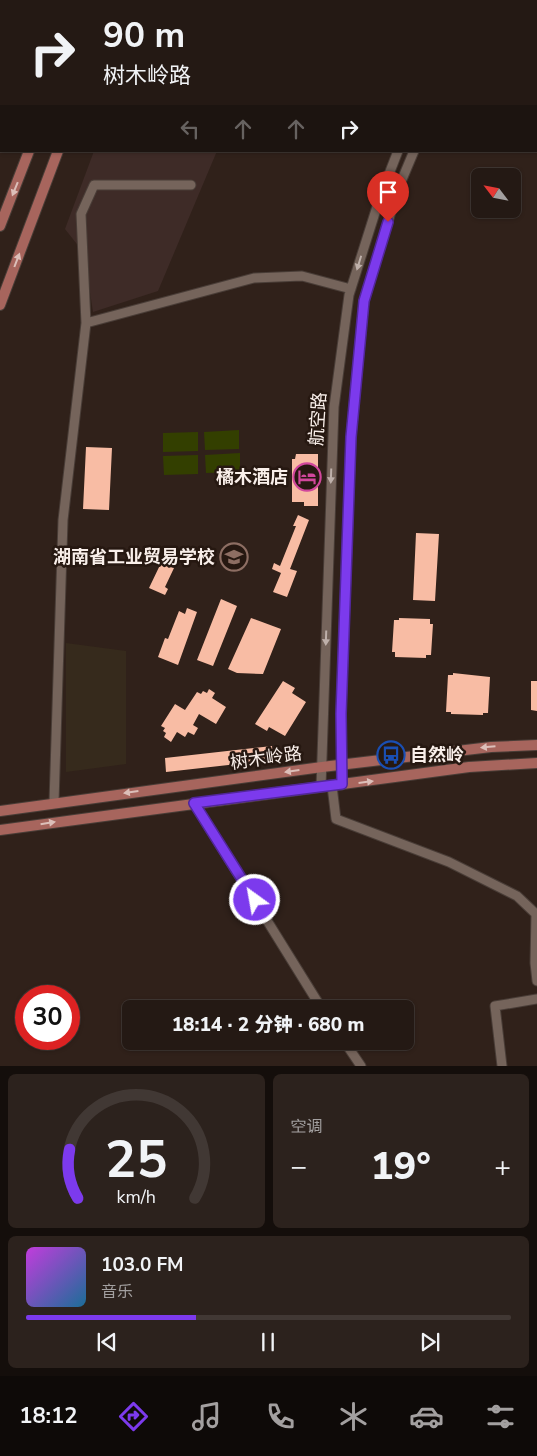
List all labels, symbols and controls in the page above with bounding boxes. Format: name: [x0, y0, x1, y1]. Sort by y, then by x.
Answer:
text: 90 m: [103, 12, 185, 59]
icon: right: [20, 20, 85, 85]
text: 树木岭路: [103, 61, 191, 91]
icon: left: [176, 115, 204, 143]
icon: ahead: [229, 115, 257, 143]
icon: ahead: [282, 115, 310, 143]
icon: right: [335, 115, 363, 143]
north arrow: [471, 168, 521, 218]
map controls: [471, 168, 521, 218]
pin: [367, 171, 409, 222]
icon: arrive: [374, 178, 402, 206]
one-way arrow: [11, 182, 19, 197]
one-way arrow: [13, 252, 21, 267]
one-way arrow: [355, 256, 363, 271]
street label: 航空路: [304, 391, 332, 447]
hotel icon: 橘木酒店: [292, 462, 322, 492]
place label: 橘木酒店: [216, 465, 288, 489]
one-way arrow: [327, 468, 335, 484]
school or university icon: 湖南省工业贸易学校: [219, 542, 249, 572]
place label: 湖南省工业贸易学校: [53, 545, 215, 569]
one-way arrow: [322, 630, 330, 646]
bus stop icon: 自然岭: [376, 740, 406, 770]
street label: 树木岭路: [229, 741, 303, 775]
place label: 自然岭: [410, 743, 464, 767]
one-way arrow: [480, 744, 496, 752]
one-way arrow: [284, 767, 300, 775]
one-way arrow: [358, 778, 374, 786]
one-way arrow: [123, 788, 139, 796]
one-way arrow: [41, 818, 57, 826]
position arrow: [228, 873, 280, 925]
speed limit sign: 30: [15, 985, 80, 1050]
text: 18:14 · 2 分钟 · 680 m: [172, 1012, 364, 1038]
text: 空调: [291, 1116, 323, 1138]
text: 25: [105, 1124, 167, 1195]
text: 19°: [371, 1141, 431, 1192]
text: −: [291, 1148, 307, 1186]
text: +: [494, 1148, 511, 1186]
text: km/h: [117, 1185, 156, 1209]
text: 103.0 FM: [101, 1252, 184, 1278]
text: 音乐: [101, 1281, 133, 1303]
icon: previous: [93, 1328, 121, 1356]
icon: pause: [254, 1328, 282, 1356]
icon: next: [416, 1328, 444, 1356]
icon: directions: [116, 1399, 151, 1434]
icon: music: [189, 1399, 224, 1434]
icon: phone: [263, 1399, 298, 1434]
icon: climate: [336, 1399, 371, 1434]
icon: car: [409, 1399, 444, 1434]
icon: filters: [483, 1399, 518, 1434]
text: 18:12: [19, 1401, 77, 1431]

